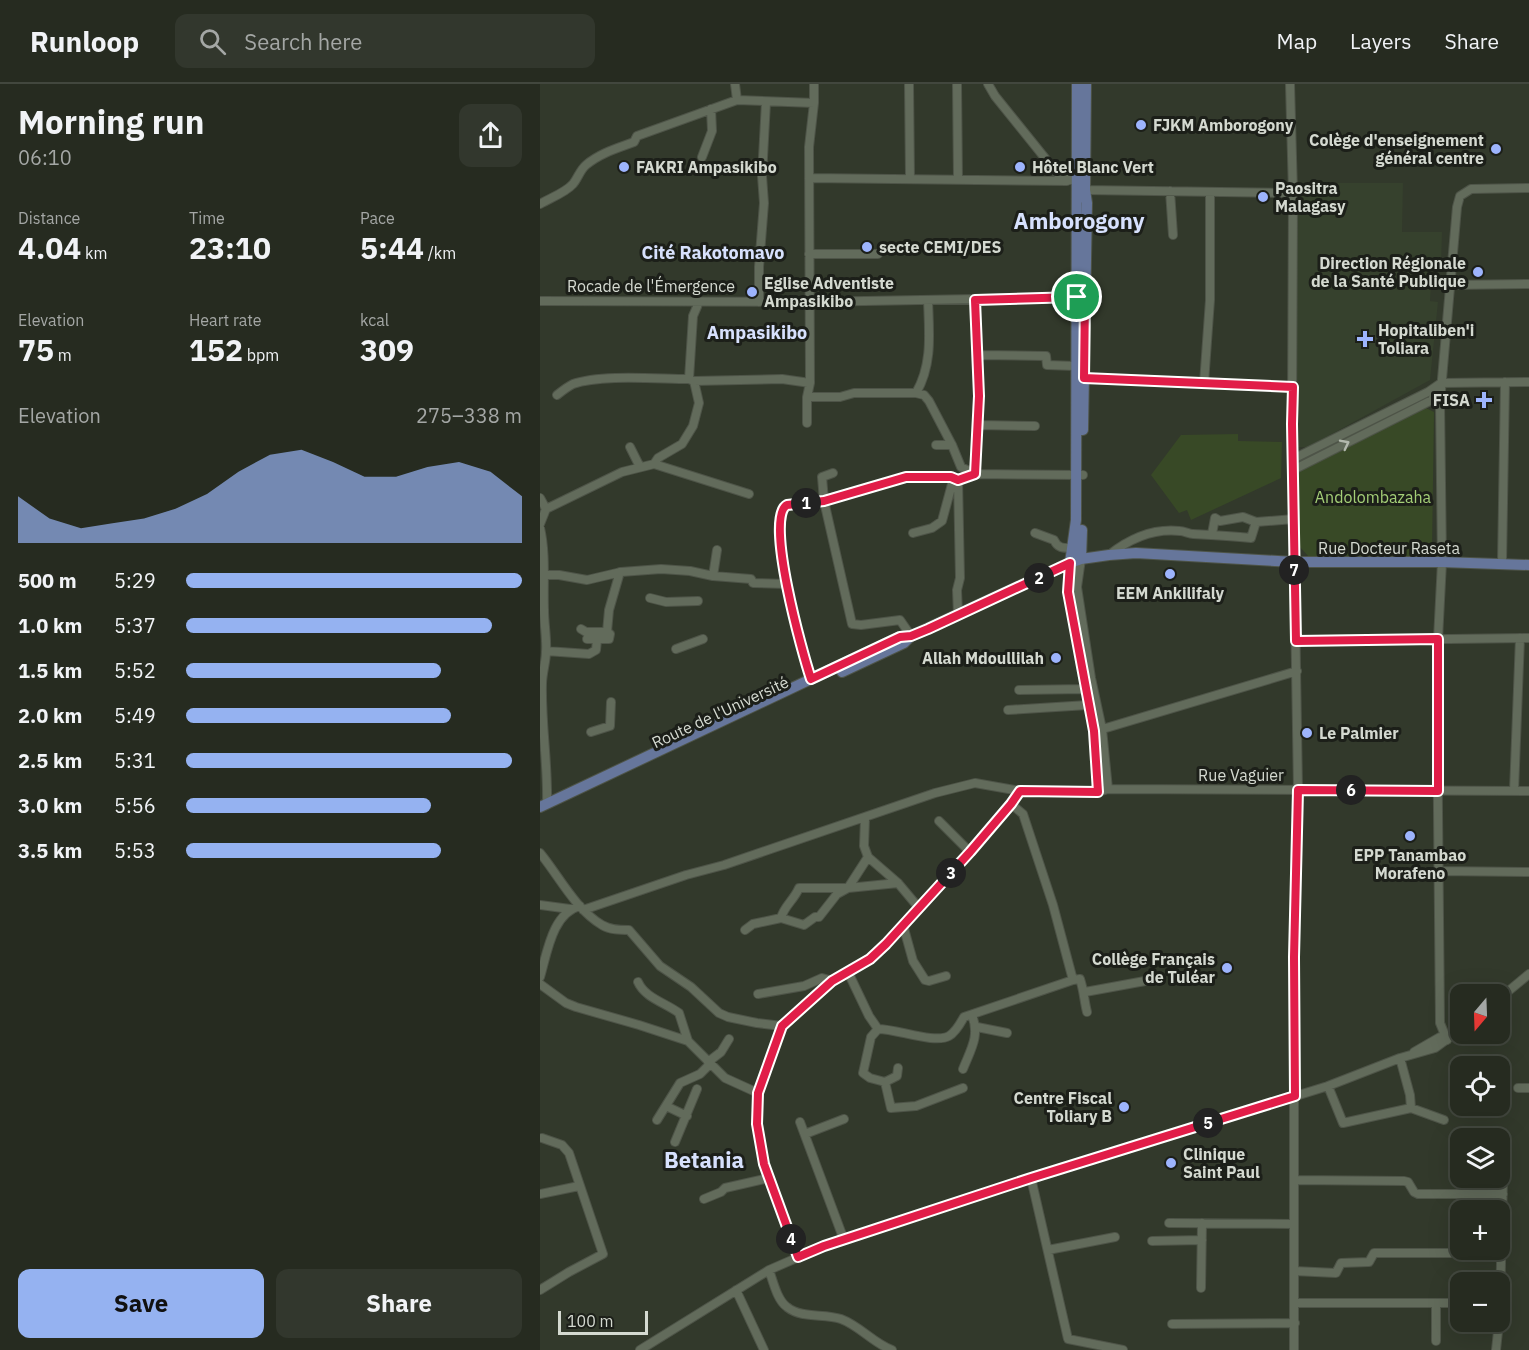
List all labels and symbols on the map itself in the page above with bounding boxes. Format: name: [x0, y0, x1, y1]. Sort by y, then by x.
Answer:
place label: FJKM Amborogony: [1153, 115, 1294, 135]
marker: FJKM Amborogony: [1134, 118, 1148, 132]
place label: Colège d'enseignement général centre: [1309, 130, 1484, 168]
marker: Colège d'enseignement général centre: [1489, 142, 1503, 156]
place label: FAKRI Ampasikibo: [636, 157, 777, 177]
place label: Hôtel Blanc Vert: [1032, 157, 1154, 177]
marker: FAKRI Ampasikibo: [617, 160, 631, 174]
marker: Hôtel Blanc Vert: [1013, 160, 1027, 174]
place label: Paositra Malagasy: [1275, 178, 1346, 216]
marker: Paositra Malagasy: [1256, 190, 1270, 204]
district label: Amborogony: [1014, 206, 1145, 235]
place label: secte CEMI/DES: [879, 237, 1002, 257]
marker: secte CEMI/DES: [860, 240, 874, 254]
district label: Cité Rakotomavo: [641, 241, 785, 264]
place label: Direction Régionale de la Santé Publique: [1311, 253, 1466, 291]
marker: Direction Régionale de la Santé Publique: [1471, 265, 1485, 279]
pin: [1051, 271, 1102, 322]
place label: Eglise Adventiste Ampasikibo: [764, 273, 894, 311]
street label: Rocade de l'Émergence: [567, 275, 735, 296]
marker: Eglise Adventiste Ampasikibo: [745, 285, 759, 299]
place label: Hopitaliben'i Toliara: [1378, 320, 1474, 358]
district label: Ampasikibo: [707, 321, 807, 344]
marker: Hopitaliben'i Toliara: [1356, 330, 1374, 348]
place label: FISA: [1433, 390, 1470, 410]
marker: FISA: [1475, 391, 1493, 409]
one-way arrow: [1339, 439, 1350, 451]
park label: Andolombazaha: [1315, 487, 1432, 507]
pin: 1: [791, 488, 821, 518]
street label: Rue Docteur Raseta: [1318, 538, 1460, 558]
pin: 7: [1279, 555, 1309, 585]
pin: 2: [1024, 563, 1054, 593]
marker: EEM Ankilifaly: [1163, 567, 1177, 581]
place label: EEM Ankilifaly: [1116, 583, 1225, 603]
place label: Allah Mdoullilah: [922, 648, 1044, 668]
marker: Allah Mdoullilah: [1049, 651, 1063, 665]
street label: Route de l'Université: [648, 671, 792, 752]
place label: Le Palmier: [1319, 723, 1399, 743]
marker: Le Palmier: [1300, 726, 1314, 740]
street label: Rue Vaguier: [1198, 765, 1284, 785]
pin: 6: [1336, 775, 1366, 805]
marker: EPP Tanambao Morafeno: [1403, 829, 1417, 843]
place label: EPP Tanambao Morafeno: [1354, 845, 1466, 883]
pin: 3: [936, 858, 966, 888]
place label: Collège Français de Tuléar: [1092, 949, 1216, 987]
marker: Collège Français de Tuléar: [1220, 961, 1234, 975]
north arrow: [1450, 984, 1510, 1044]
place label: Centre Fiscal Toliary B: [1014, 1088, 1112, 1126]
marker: Centre Fiscal Toliary B: [1117, 1100, 1131, 1114]
pin: 5: [1193, 1108, 1223, 1138]
place label: Clinique Saint Paul: [1183, 1144, 1260, 1182]
district label: Betania: [664, 1145, 744, 1174]
marker: Clinique Saint Paul: [1164, 1156, 1178, 1170]
pin: 4: [776, 1224, 806, 1254]
scale bar: [558, 1308, 648, 1336]

